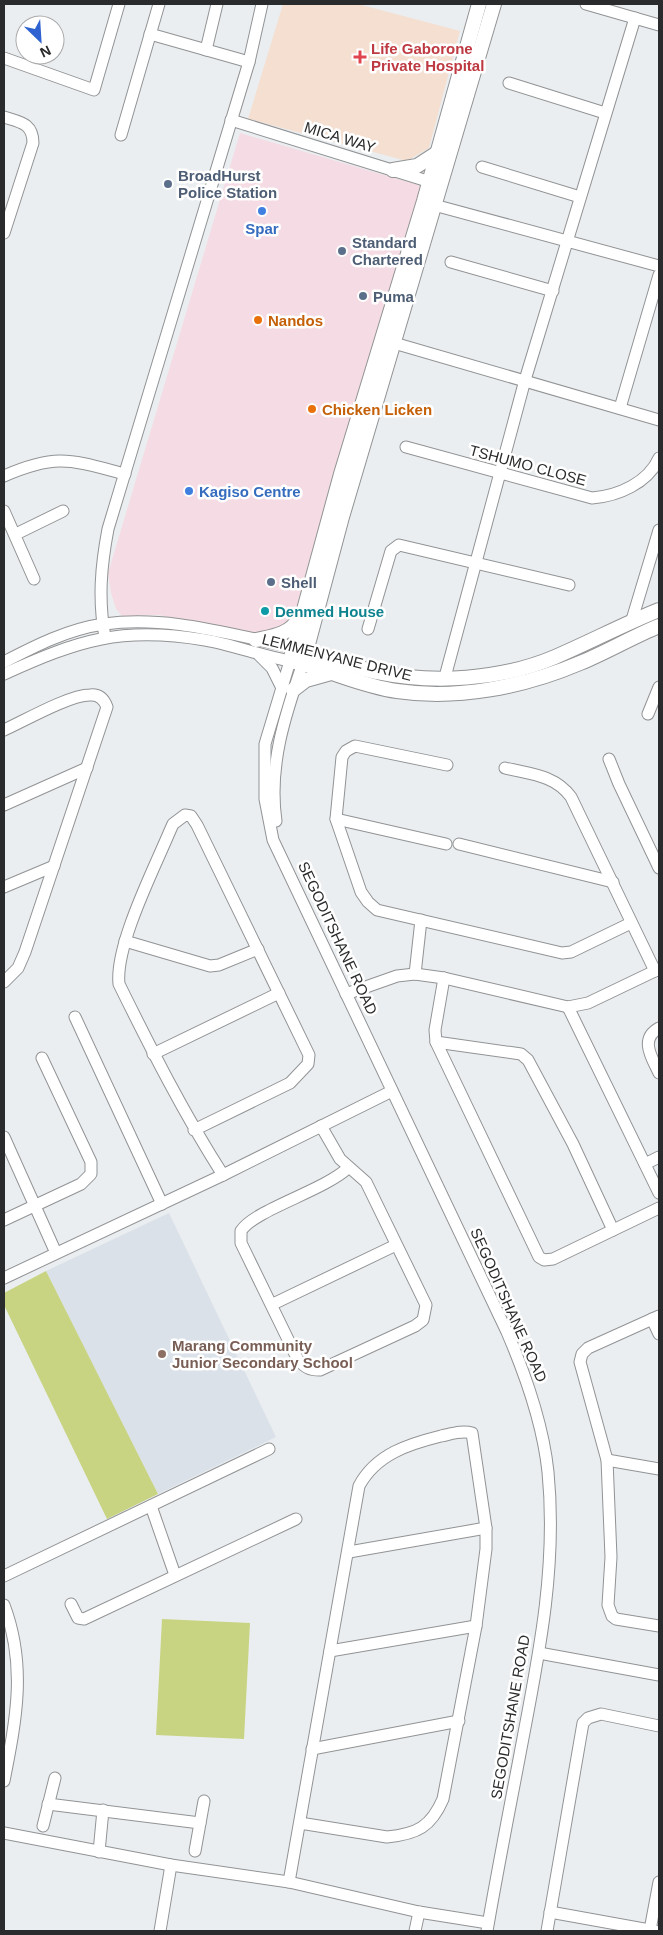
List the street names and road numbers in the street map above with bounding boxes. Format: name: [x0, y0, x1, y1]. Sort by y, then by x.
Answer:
street label: MICA WAY: [302, 118, 378, 156]
street label: TSHUMO CLOSE: [468, 441, 588, 489]
street label: LEMMENYANE DRIVE: [260, 630, 414, 684]
street label: SEGODITSHANE ROAD: [295, 859, 381, 1017]
street label: SEGODITSHANE ROAD: [467, 1225, 551, 1385]
street label: SEGODITSHANE ROAD: [487, 1633, 533, 1801]

